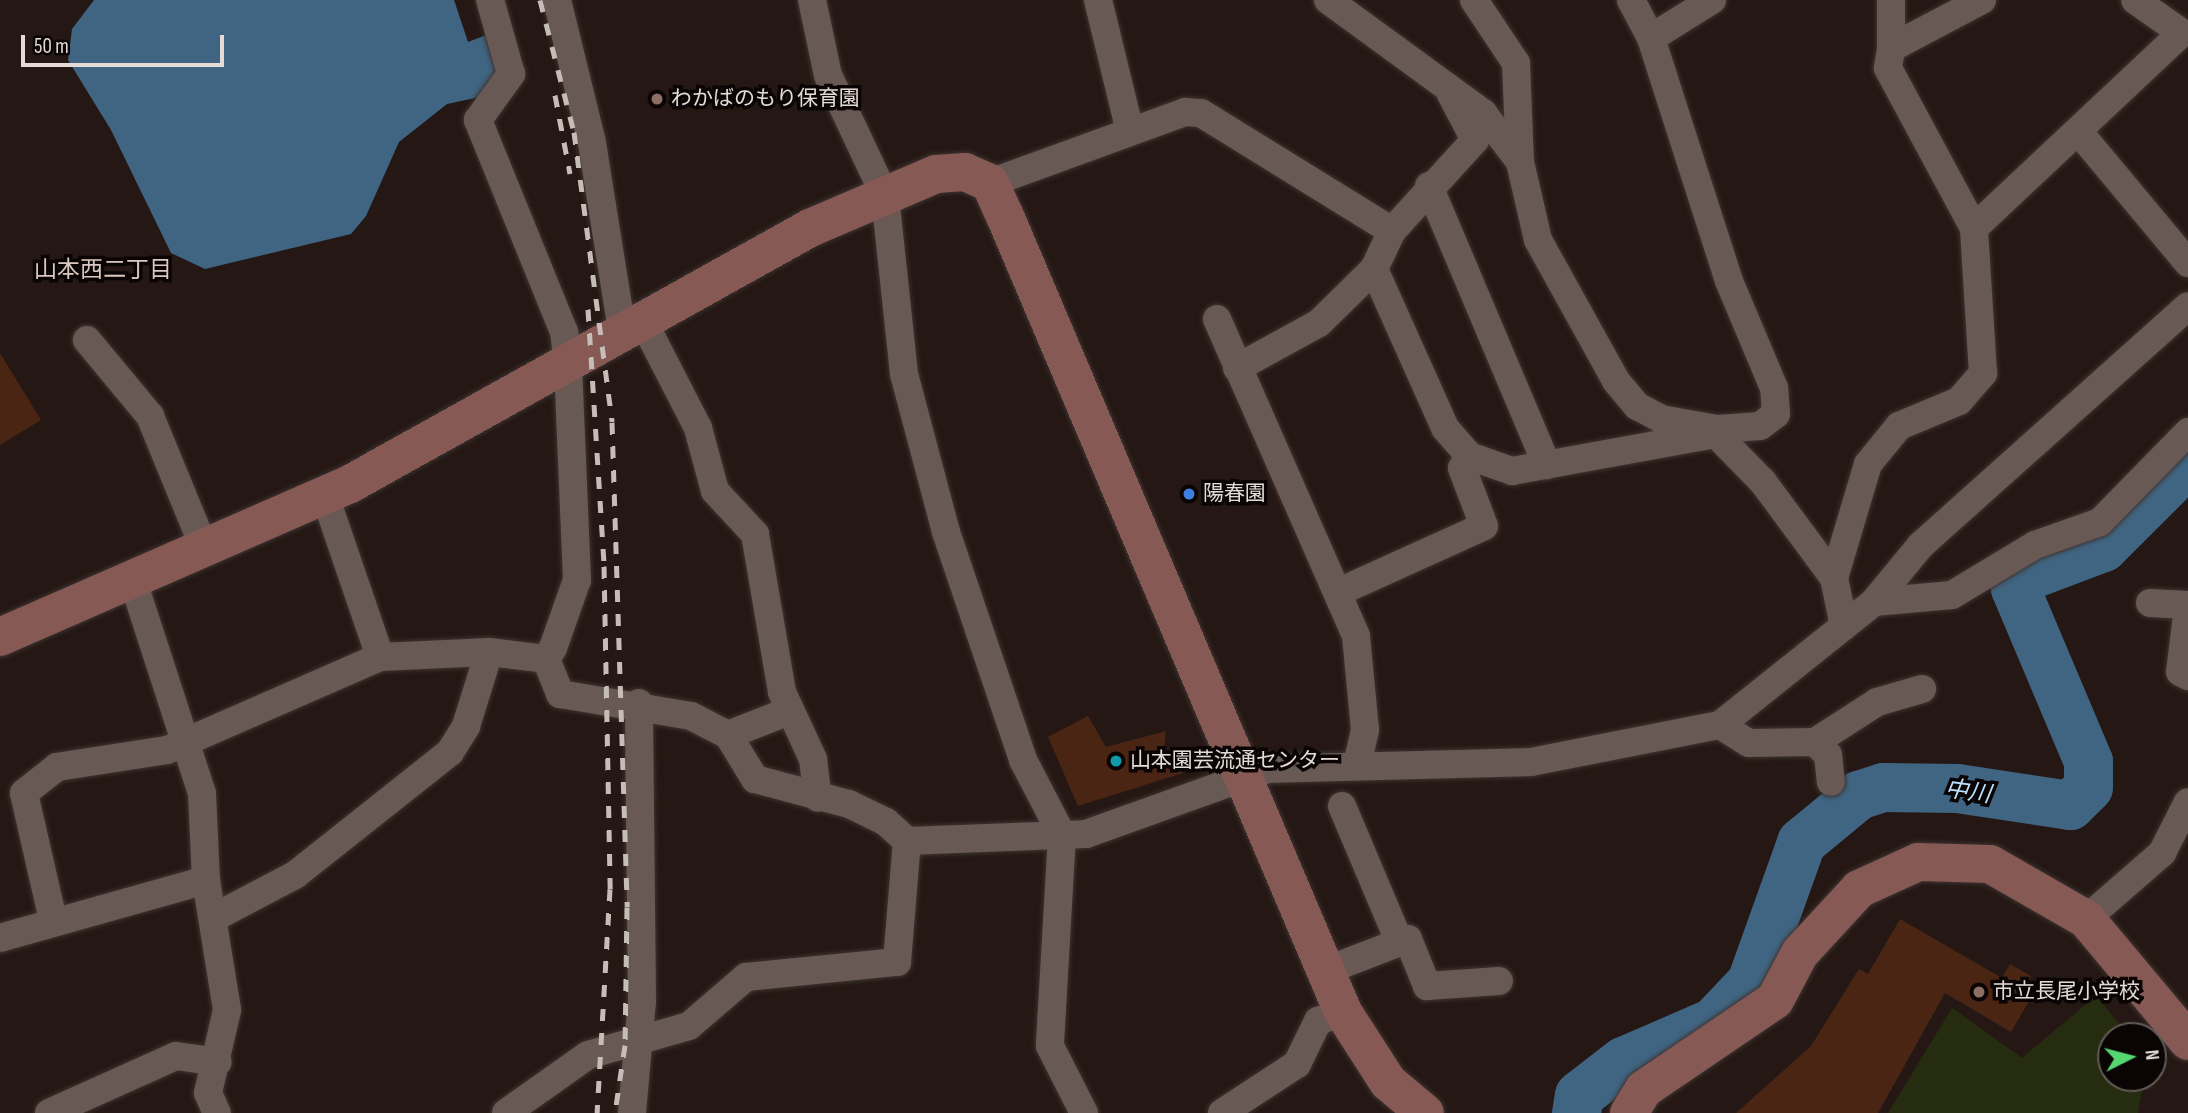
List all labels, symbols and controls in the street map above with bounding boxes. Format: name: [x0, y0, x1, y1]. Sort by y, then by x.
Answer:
scale bar: [24, 21, 228, 65]
text: 50 m: [34, 34, 69, 59]
place label: わかばのもり保育園: [671, 86, 860, 112]
marker: わかばのもり保育園: [649, 91, 665, 107]
district label: 山本西二丁目: [34, 256, 172, 284]
place label: 陽春園: [1203, 481, 1266, 507]
marker: 陽春園: [1181, 486, 1197, 502]
place label: 山本園芸流通センター: [1130, 748, 1340, 774]
marker: 山本園芸流通センター: [1108, 753, 1124, 769]
water label: 中川: [1943, 775, 1993, 809]
place label: 市立長尾小学校: [1993, 979, 2140, 1005]
marker: 市立長尾小学校: [1971, 984, 1987, 1000]
north arrow: [2097, 1022, 2167, 1092]
text: N: [2139, 1049, 2163, 1061]

